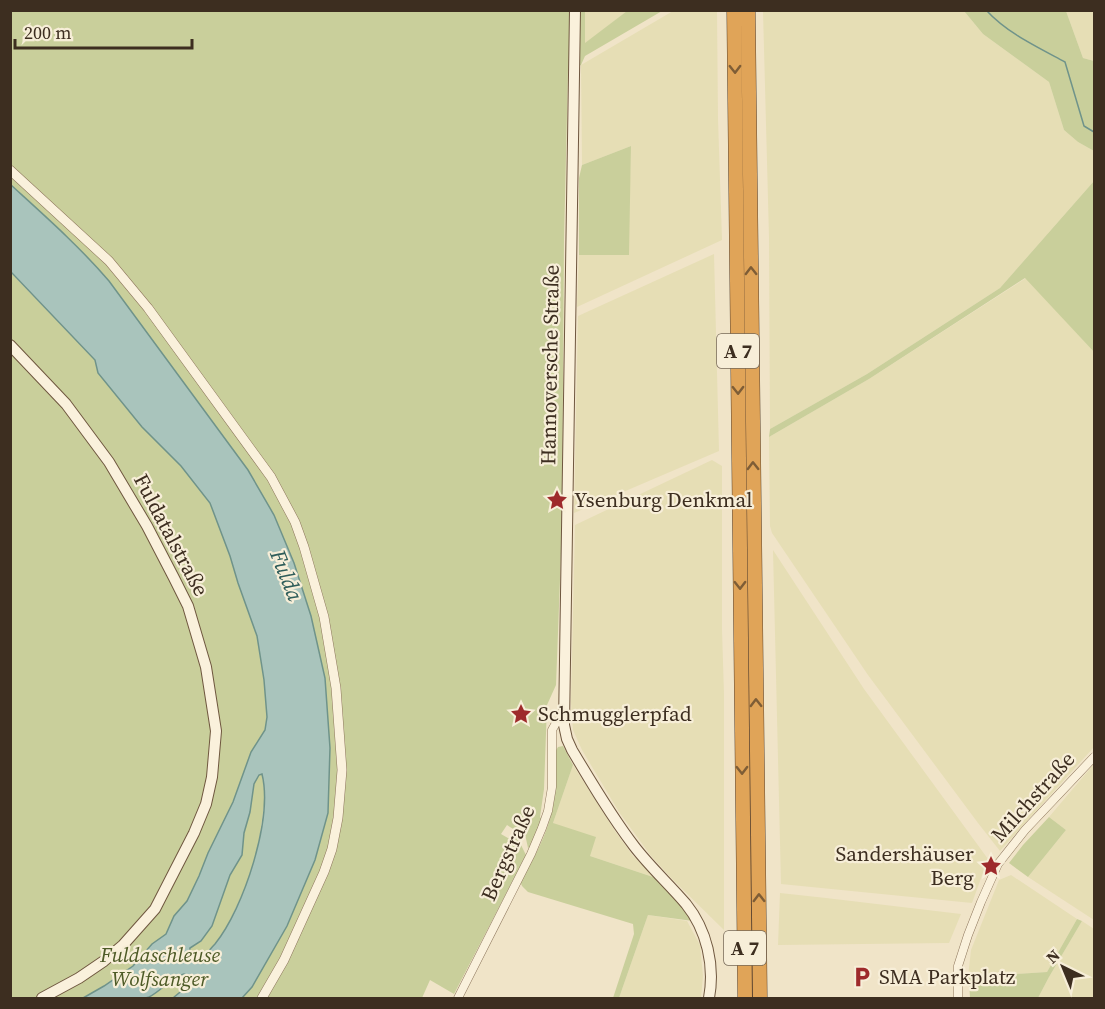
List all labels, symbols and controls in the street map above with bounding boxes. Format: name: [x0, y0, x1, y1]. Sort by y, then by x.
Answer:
scale bar: [15, 12, 192, 50]
text: 200 m: [24, 20, 71, 45]
one-way arrow: [729, 64, 741, 73]
street label: Hannoversche Straße: [533, 265, 566, 465]
one-way arrow: [745, 267, 757, 276]
road number: A 7: [717, 334, 759, 368]
one-way arrow: [732, 385, 744, 394]
one-way arrow: [747, 462, 760, 471]
street label: Fuldatalstraße: [127, 468, 216, 601]
place label: Ysenburg Denkmal: [574, 485, 752, 514]
place icon: Ysenburg Denkmal: [545, 488, 569, 512]
water label: Fulda: [263, 544, 311, 606]
one-way arrow: [734, 580, 746, 589]
place label: Schmugglerpfad: [538, 699, 692, 728]
one-way arrow: [750, 699, 762, 708]
place icon: Schmugglerpfad: [509, 702, 533, 726]
street label: Milchstraße: [984, 745, 1081, 848]
one-way arrow: [736, 766, 748, 775]
street label: Bergstraße: [474, 800, 542, 905]
place label: Sandershäuser Berg: [835, 839, 974, 892]
place icon: Sandershäuser Berg: [979, 854, 1003, 878]
one-way arrow: [752, 894, 765, 903]
road number: A 7: [724, 931, 766, 965]
north arrow: [1033, 937, 1093, 997]
park label: Fuldaschleuse Wolfsanger: [99, 940, 220, 993]
text: N: [1041, 944, 1065, 968]
place label: SMA Parkplatz: [879, 962, 1016, 991]
parking icon: SMA Parkplatz: [850, 965, 874, 989]

